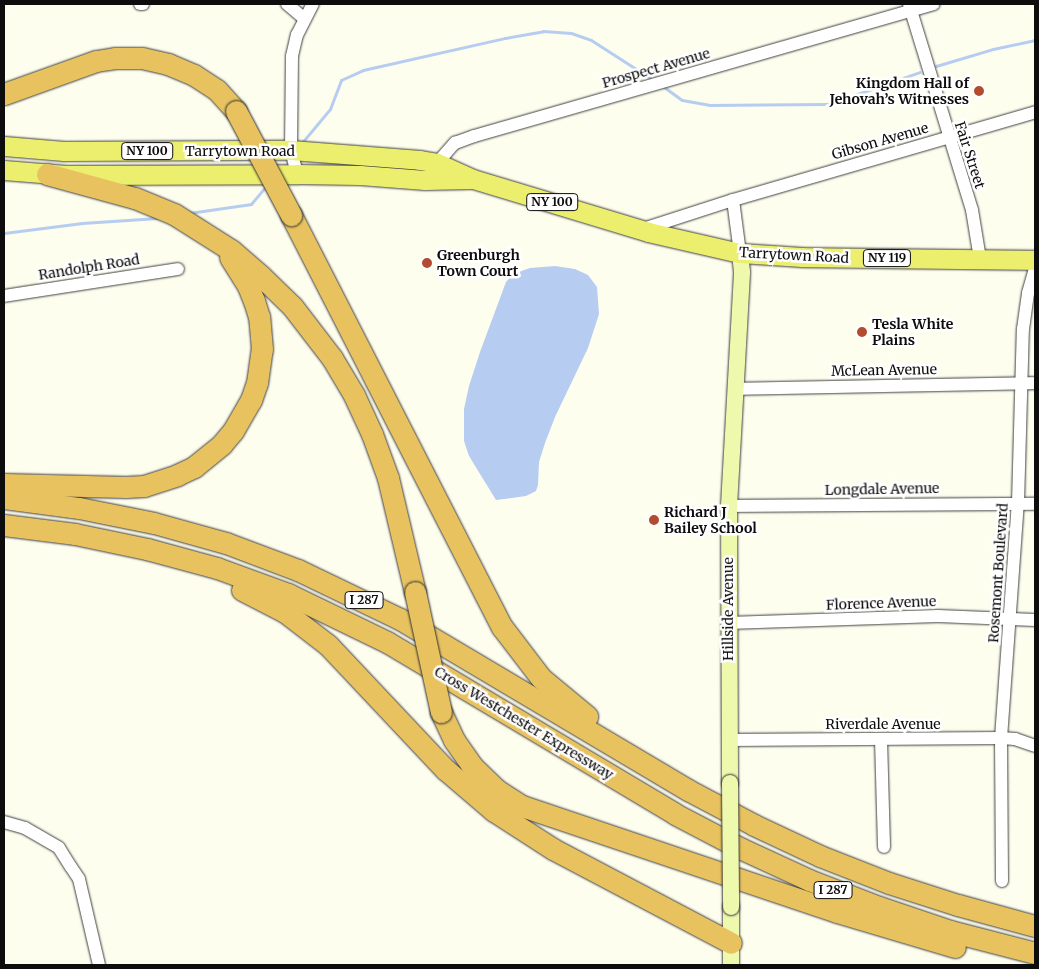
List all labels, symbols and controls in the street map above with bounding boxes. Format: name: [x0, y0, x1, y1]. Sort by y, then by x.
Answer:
street label: Prospect Avenue: [600, 45, 712, 91]
place label: Kingdom Hall of Jehovah’s Witnesses: [830, 75, 969, 108]
marker: Kingdom Hall of Jehovah’s Witnesses: [973, 85, 985, 97]
street label: Gibson Avenue: [830, 119, 930, 163]
street label: Fair Street: [951, 119, 989, 191]
road number: NY 100: [121, 142, 173, 160]
street label: Tarrytown Road: [185, 143, 295, 159]
road number: NY 100: [526, 192, 578, 212]
street label: Tarrytown Road: [739, 244, 849, 266]
place label: Greenburgh Town Court: [437, 247, 520, 280]
road number: NY 119: [862, 248, 912, 268]
street label: Randolph Road: [37, 251, 141, 283]
marker: Greenburgh Town Court: [421, 257, 433, 269]
place label: Tesla White Plains: [872, 316, 953, 348]
marker: Tesla White Plains: [856, 326, 868, 338]
street label: McLean Avenue: [831, 361, 937, 379]
street label: Longdale Avenue: [825, 480, 939, 498]
street label: Rosemont Boulevard: [985, 503, 1011, 643]
place label: Richard J Bailey School: [664, 504, 757, 536]
marker: Richard J Bailey School: [648, 514, 660, 526]
street label: Hillside Avenue: [720, 557, 736, 661]
road number: I 287: [344, 590, 384, 610]
street label: Florence Avenue: [826, 593, 936, 613]
street label: Cross Westchester Expressway: [432, 663, 616, 783]
street label: Riverdale Avenue: [825, 716, 941, 732]
road number: I 287: [813, 880, 853, 900]

